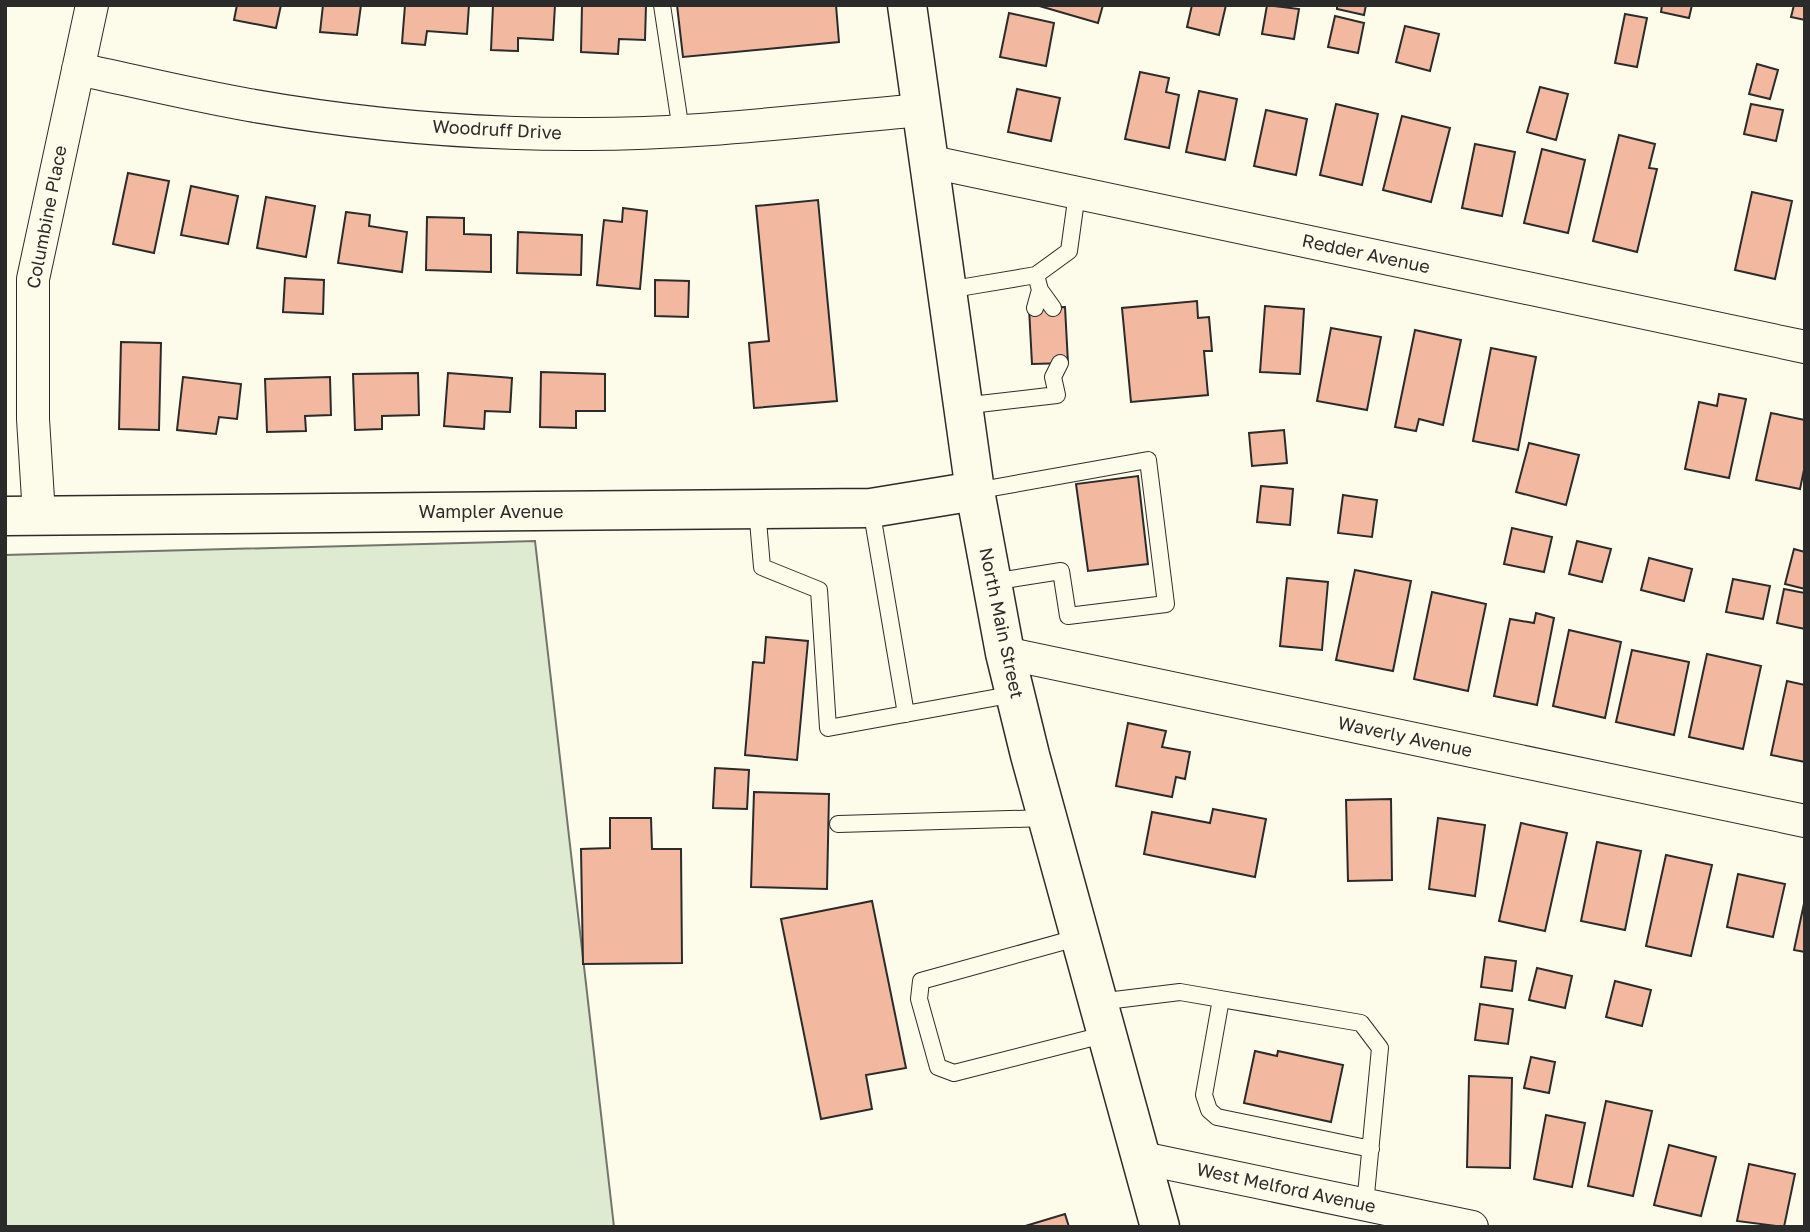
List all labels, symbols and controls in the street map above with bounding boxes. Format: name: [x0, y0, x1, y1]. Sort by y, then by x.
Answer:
street label: Woodruff Drive: [432, 115, 562, 143]
street label: Columbine Place: [21, 143, 71, 290]
street label: Redder Avenue: [1300, 229, 1432, 277]
street label: Wampler Avenue: [419, 500, 563, 522]
street label: North Main Street: [975, 545, 1029, 700]
street label: Waverly Avenue: [1336, 711, 1475, 761]
street label: West Melford Avenue: [1195, 1157, 1378, 1217]

